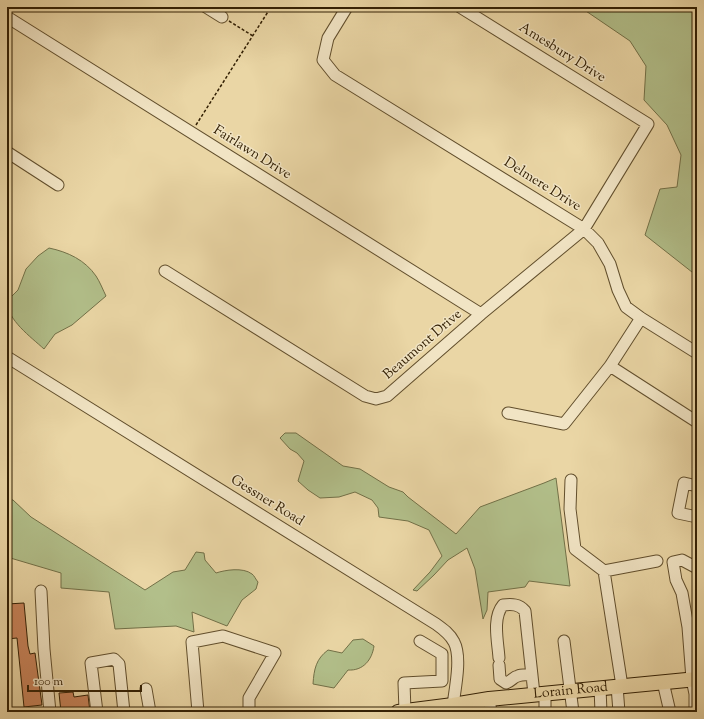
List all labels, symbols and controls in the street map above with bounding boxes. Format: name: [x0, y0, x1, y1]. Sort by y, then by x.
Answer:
street label: Amesbury Drive: [515, 18, 609, 88]
street label: Fairlawn Drive: [209, 121, 295, 185]
street label: Delmere Drive: [499, 153, 585, 217]
street label: Beaumont Drive: [379, 305, 467, 385]
street label: Gessner Road: [226, 470, 308, 532]
scale bar: [28, 667, 141, 693]
text: 100 m: [34, 673, 63, 691]
street label: Lorain Road: [533, 678, 609, 705]

